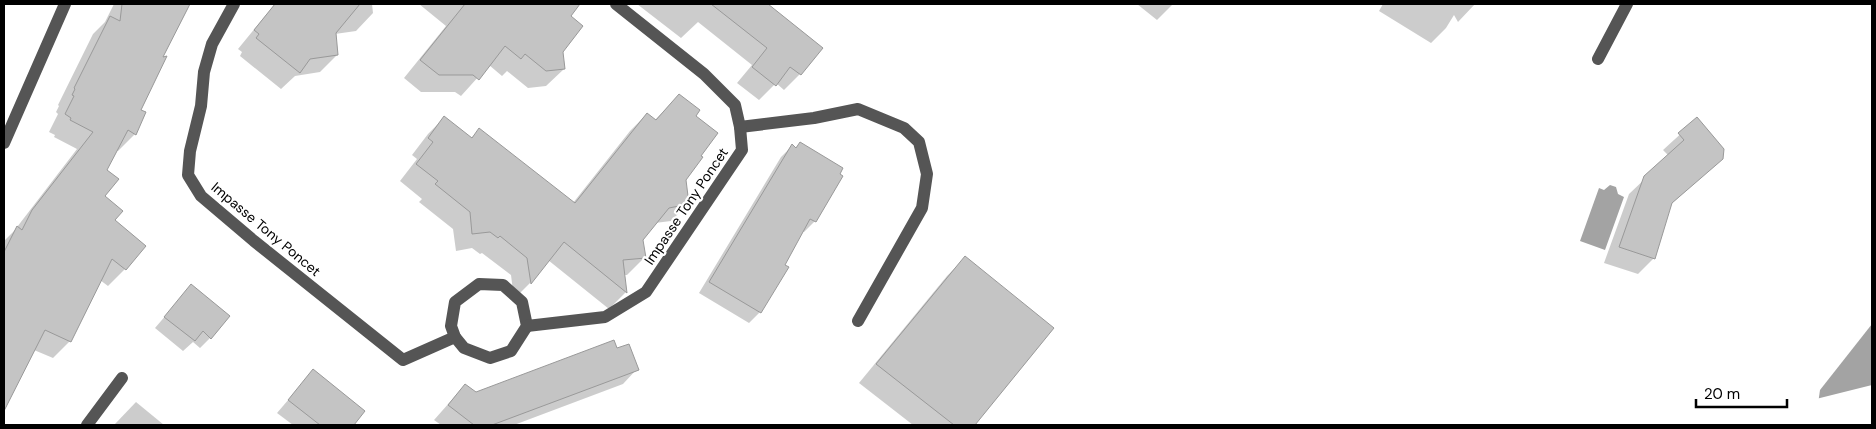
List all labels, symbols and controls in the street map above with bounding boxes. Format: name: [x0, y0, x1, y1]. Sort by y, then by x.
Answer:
street label: Impasse Tony Poncet: [640, 144, 732, 268]
street label: Impasse Tony Poncet: [208, 178, 324, 280]
scale bar: [1696, 376, 1787, 408]
text: 20 m: [1704, 384, 1740, 404]

